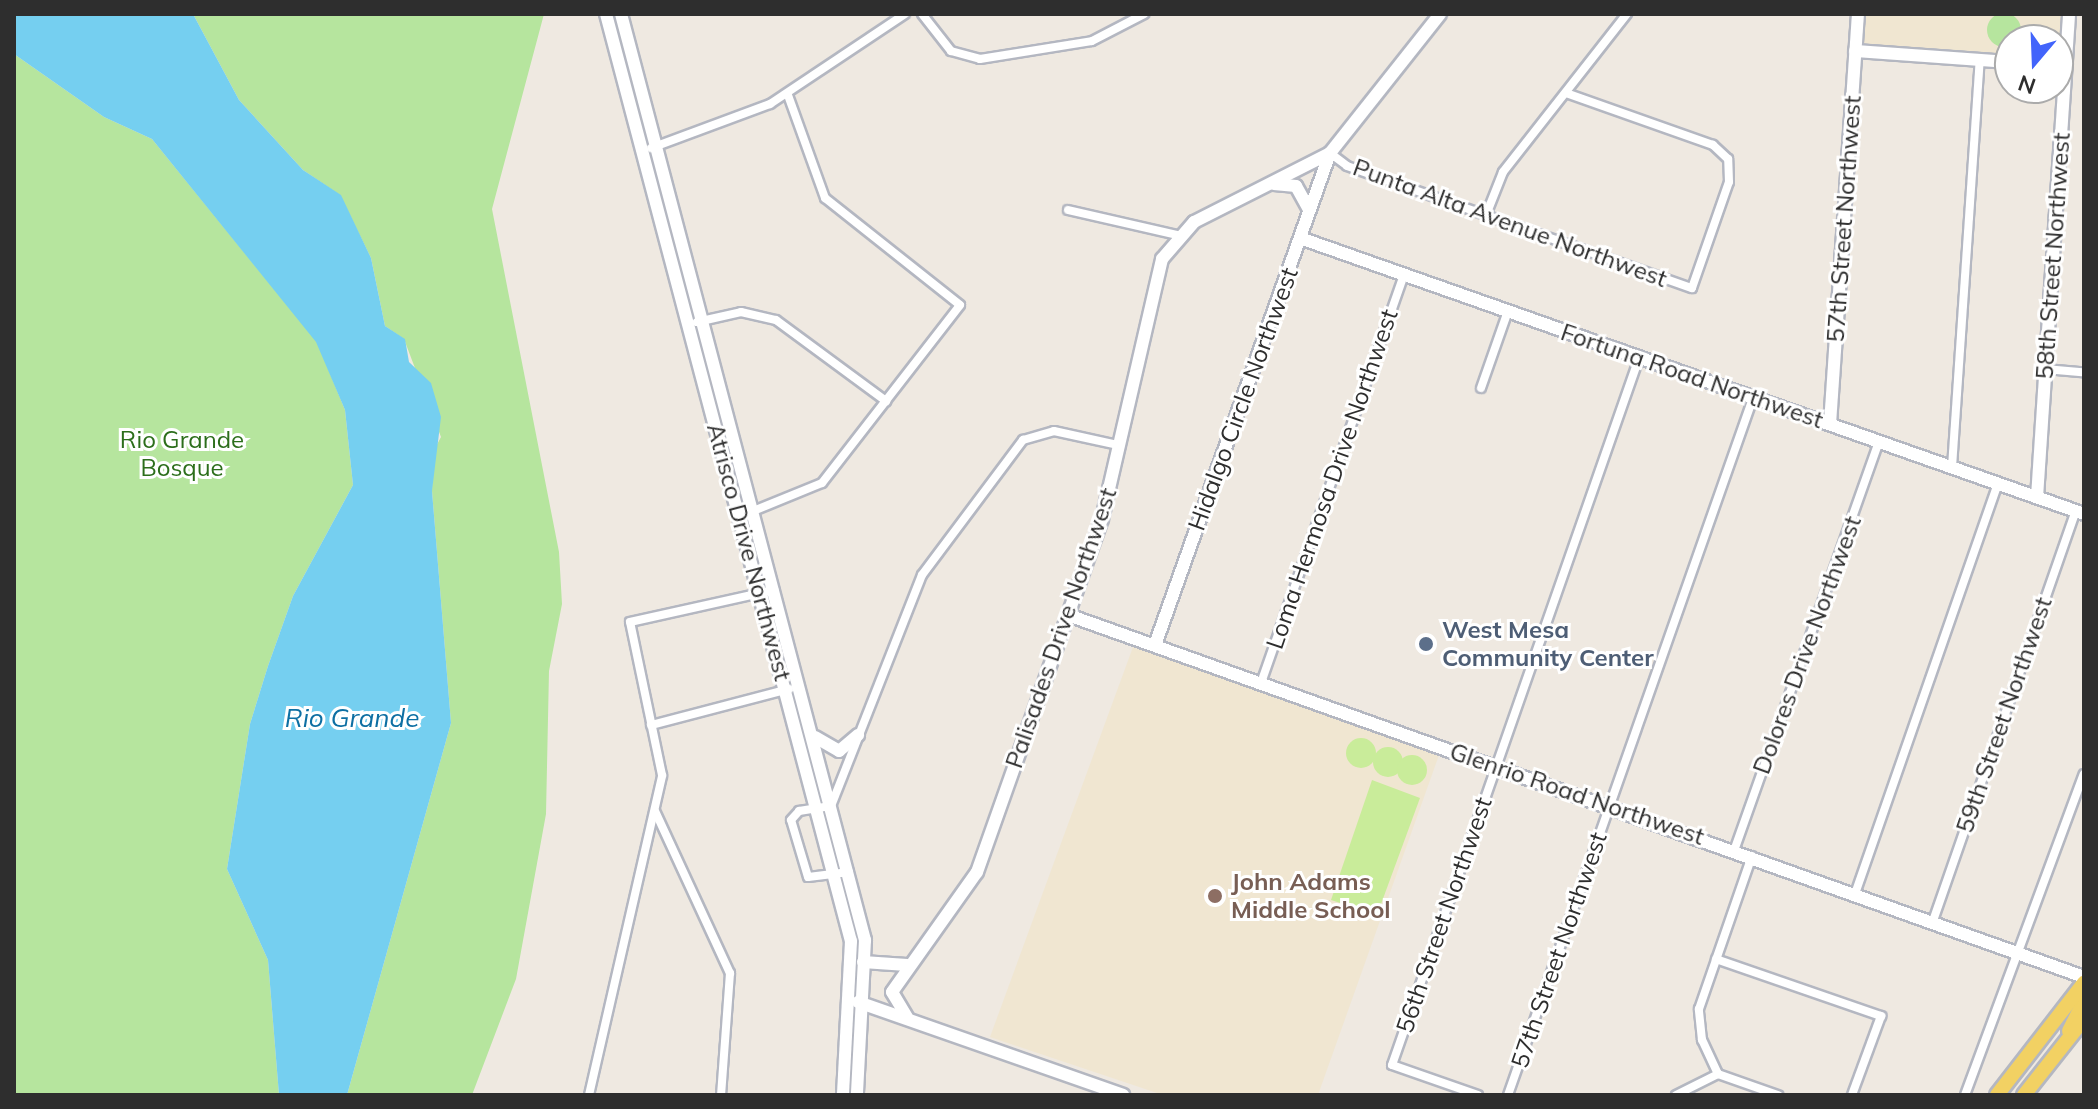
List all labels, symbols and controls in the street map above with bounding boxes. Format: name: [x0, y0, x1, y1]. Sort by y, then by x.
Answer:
north arrow: [1994, 24, 2074, 104]
text: N: [2014, 69, 2039, 101]
street label: 57th Street Northwest: [1821, 95, 1867, 343]
street label: 58th Street Northwest: [2030, 132, 2076, 380]
street label: Punta Alta Avenue Northwest: [1349, 153, 1671, 293]
street label: Hidalgo Circle Northwest: [1182, 264, 1304, 534]
street label: Loma Hermosa Drive Northwest: [1260, 305, 1404, 653]
street label: Fortuna Road Northwest: [1557, 318, 1827, 434]
street label: Atrisco Drive Northwest: [701, 420, 797, 684]
park label: Rio Grande Bosque: [120, 426, 244, 482]
street label: Palisades Drive Northwest: [999, 484, 1123, 772]
street label: Dolores Drive Northwest: [1747, 512, 1867, 778]
street label: 59th Street Northwest: [1950, 593, 2058, 837]
place label: West Mesa Community Center: [1442, 616, 1654, 672]
marker: West Mesa Community Center: [1417, 635, 1435, 653]
water label: Rio Grande: [285, 702, 419, 734]
street label: Glenrio Road Northwest: [1446, 737, 1708, 851]
street label: 56th Street Northwest: [1390, 793, 1498, 1037]
street label: 57th Street Northwest: [1505, 828, 1613, 1072]
place label: John Adams Middle School: [1231, 868, 1391, 924]
marker: John Adams Middle School: [1206, 887, 1224, 905]

